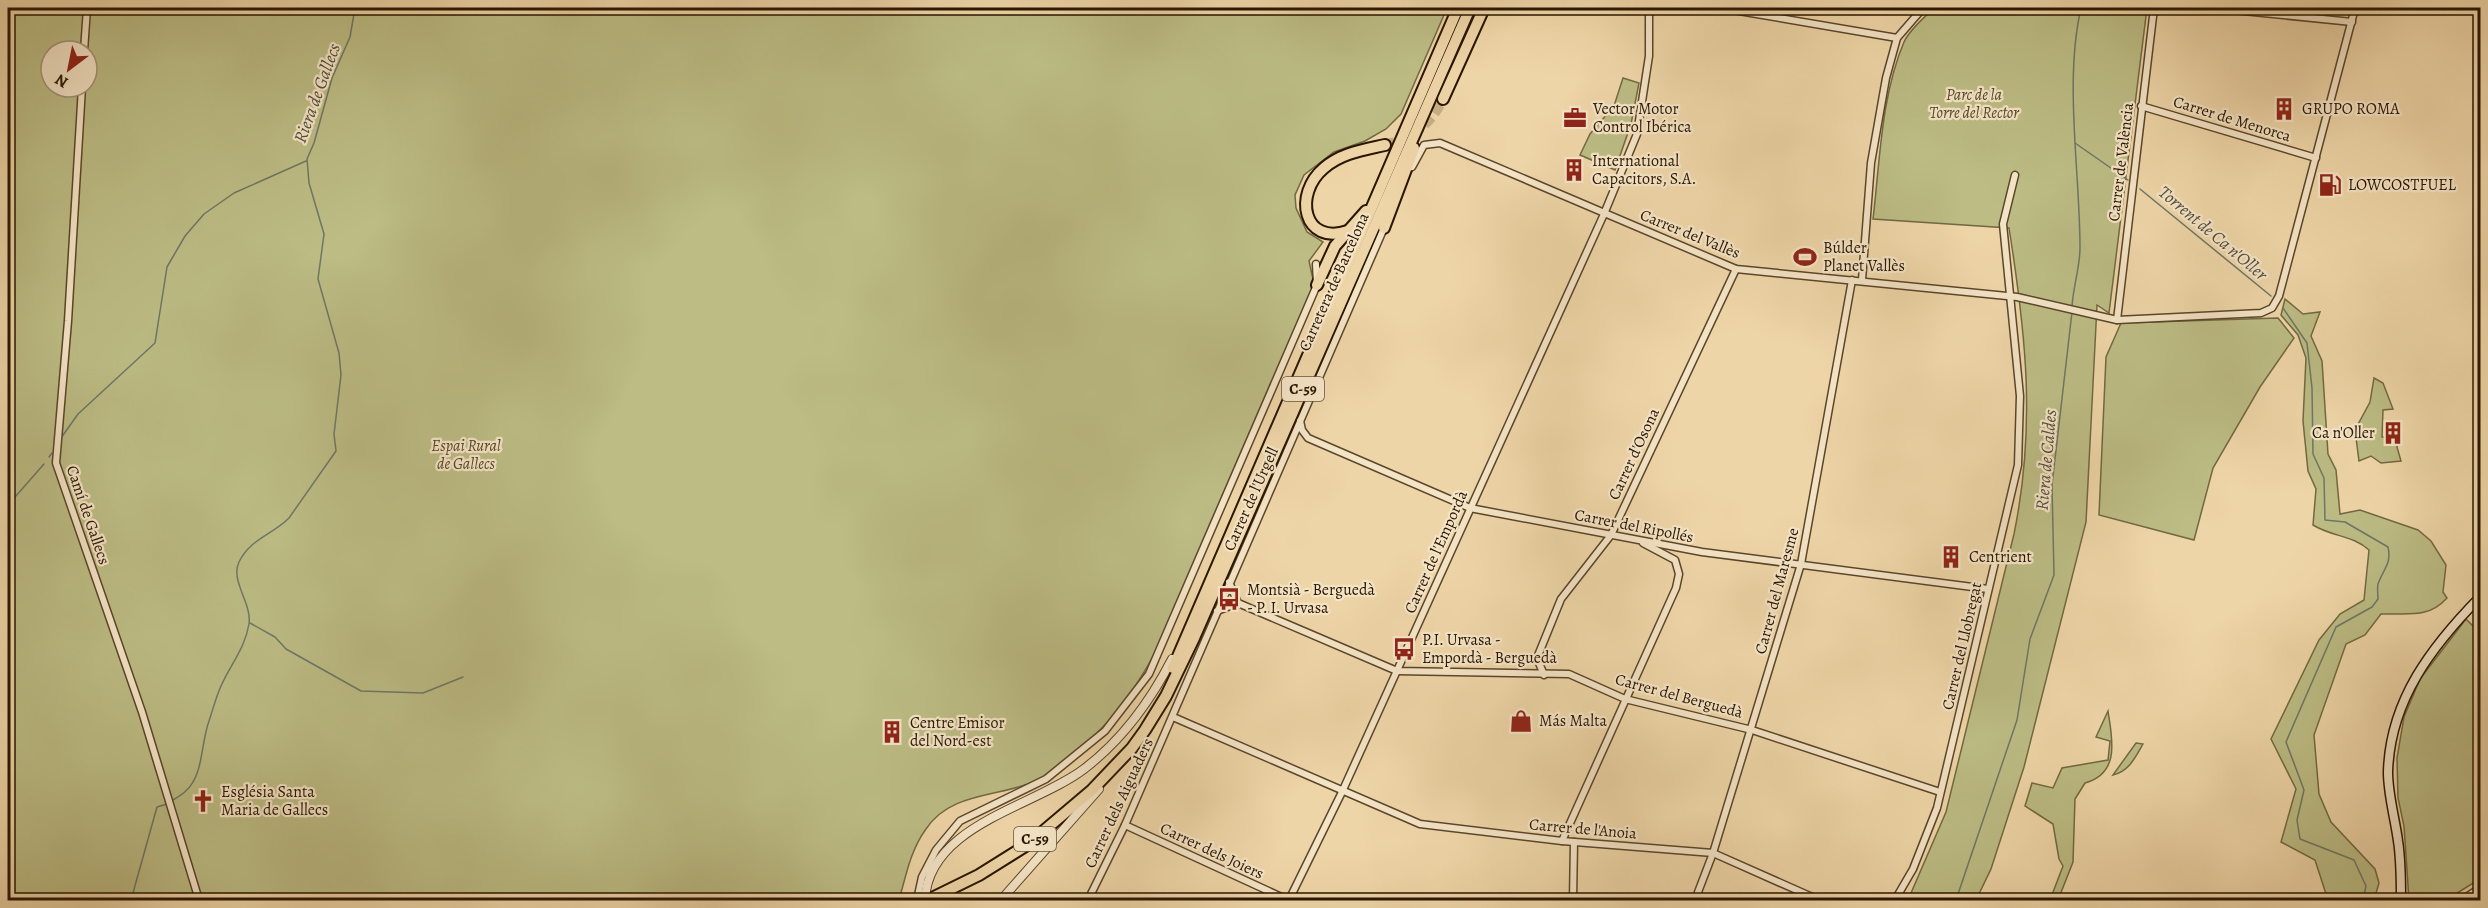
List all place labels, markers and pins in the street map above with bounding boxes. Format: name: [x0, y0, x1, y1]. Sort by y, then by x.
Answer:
building icon: GRUPO ROMA: [2271, 96, 2297, 122]
place label: Vector Motor Control Ibérica: [1592, 98, 1692, 138]
place label: GRUPO ROMA: [2302, 98, 2400, 120]
office icon: Vector Motor Control Ibérica: [1562, 105, 1588, 131]
place label: International Capacitors, S.A.: [1592, 150, 1696, 190]
building icon: International Capacitors, S.A.: [1561, 157, 1587, 183]
fuel station icon: LOWCOSTFUEL: [2317, 172, 2343, 198]
place label: LOWCOSTFUEL: [2348, 174, 2457, 196]
place label: Búlder Planet Vallès: [1823, 237, 1905, 277]
sports icon: Búlder Planet Vallès: [1792, 244, 1818, 270]
building icon: Ca n'Oller: [2380, 420, 2406, 446]
place label: Ca n'Oller: [2312, 422, 2375, 444]
building icon: Centrient: [1938, 544, 1964, 570]
place label: Centrient: [1969, 546, 2032, 568]
place label: Montsià - Berguedà - P. I. Urvasa: [1247, 579, 1376, 619]
bus stop icon: Montsià - Berguedà - P. I. Urvasa: [1216, 586, 1242, 612]
place label: P.I. Urvasa - Empordà - Berguedà: [1422, 629, 1558, 669]
bus stop icon: P.I. Urvasa - Empordà - Berguedà: [1391, 636, 1417, 662]
shop icon: Más Malta: [1508, 708, 1534, 734]
place label: Más Malta: [1539, 710, 1607, 732]
place label: Centre Emisor del Nord-est: [910, 712, 1005, 752]
building icon: Centre Emisor del Nord-est: [879, 719, 905, 745]
place label: Església Santa Maria de Gallecs: [221, 781, 328, 821]
church icon: Església Santa Maria de Gallecs: [190, 788, 216, 814]

